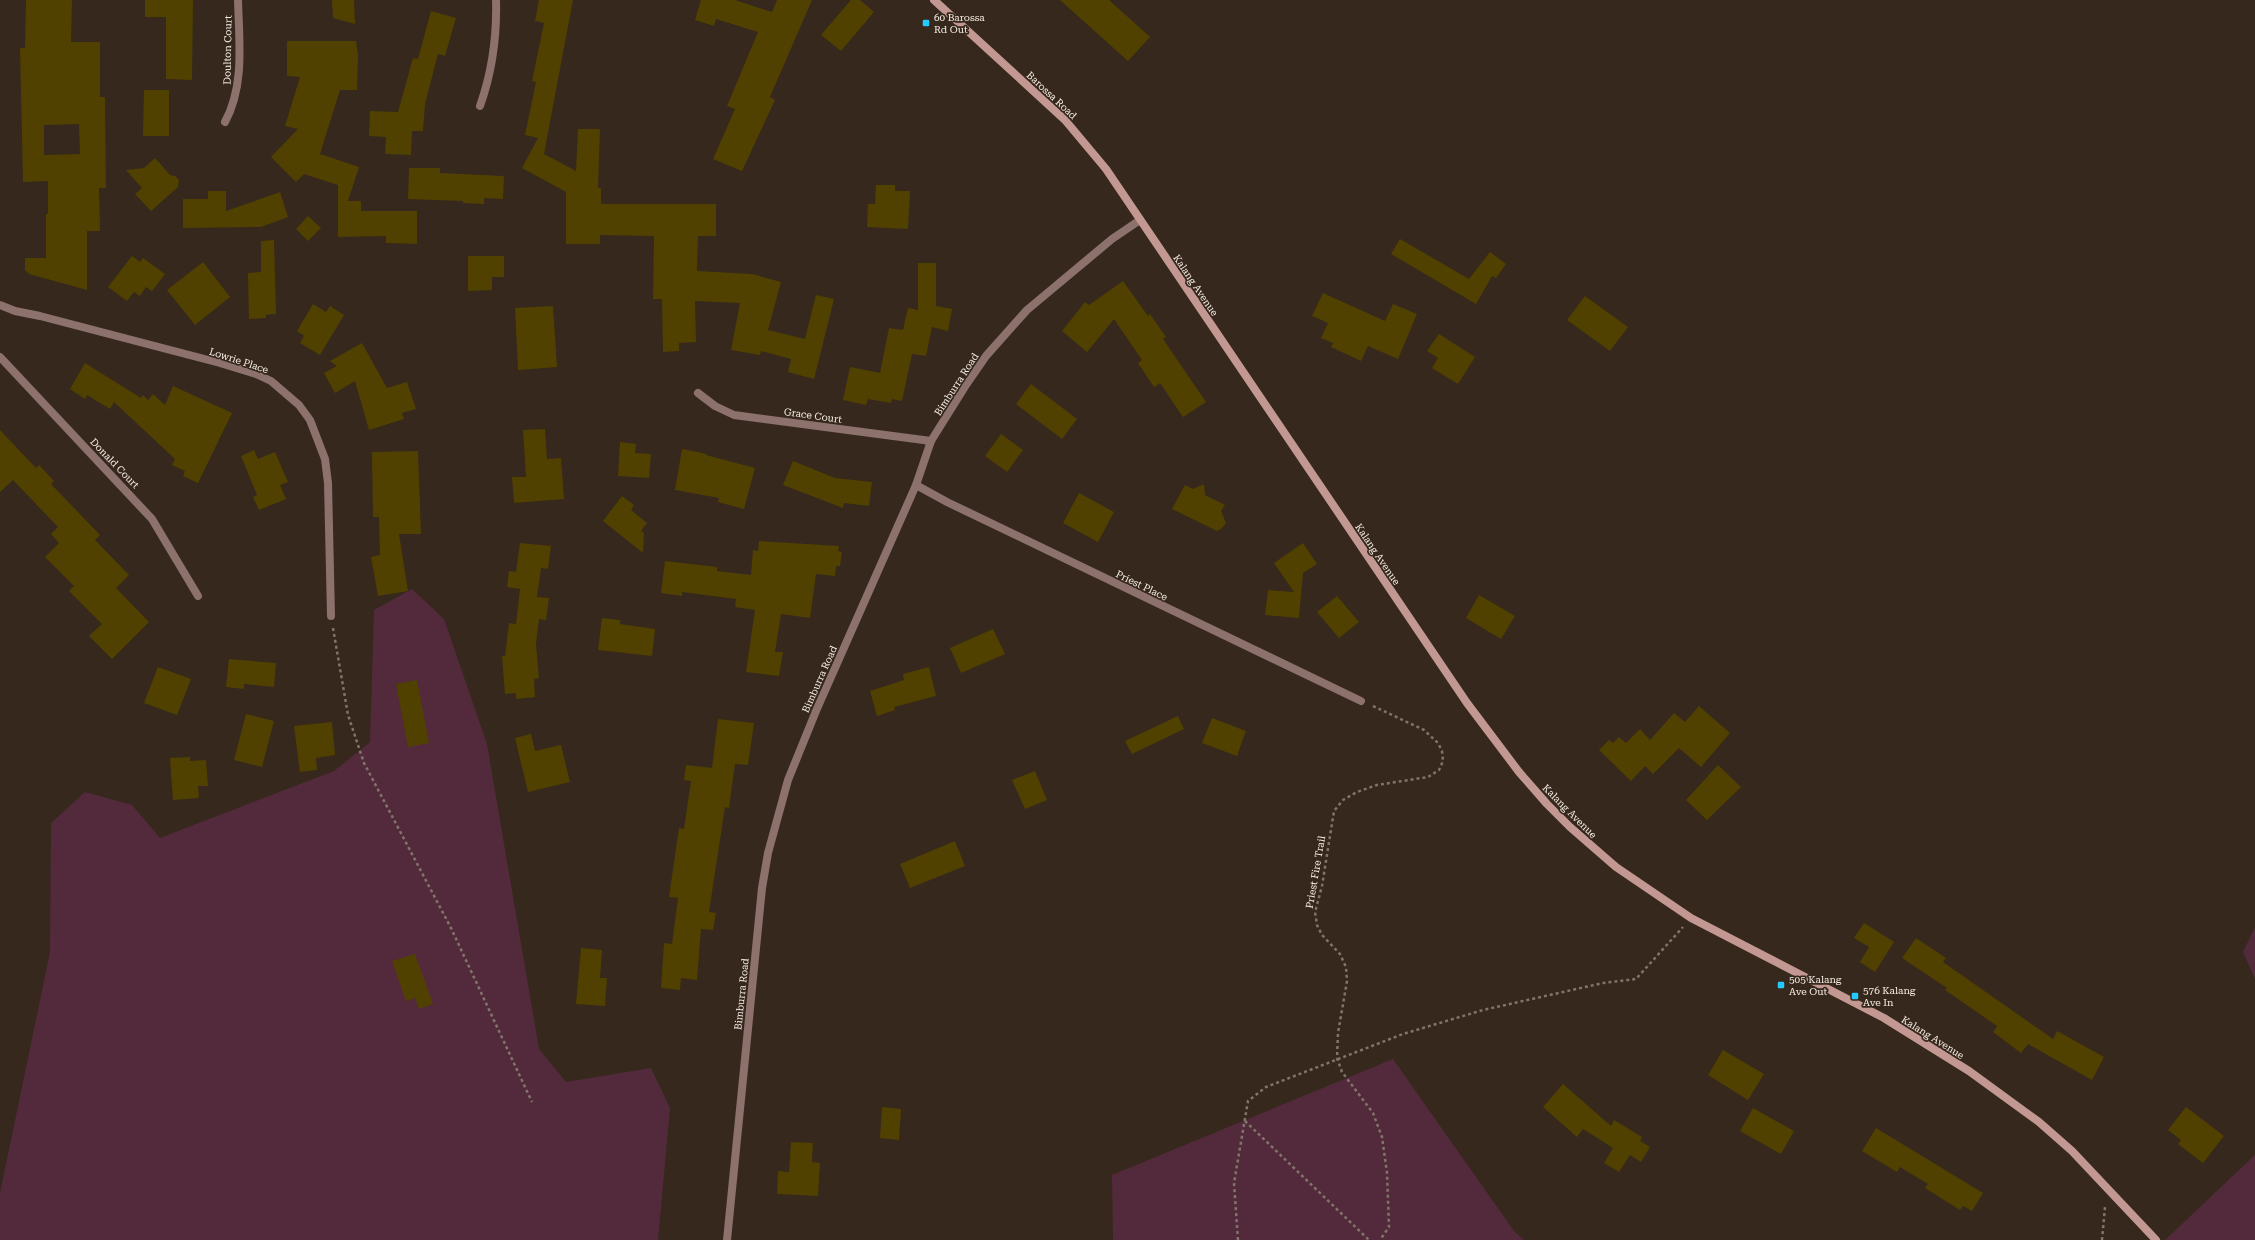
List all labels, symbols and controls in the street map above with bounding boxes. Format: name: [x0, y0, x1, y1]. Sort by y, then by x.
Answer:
place label: 60 Barossa Rd Out: [934, 12, 985, 35]
street label: Doulton Court: [221, 15, 234, 85]
marker: 60 Barossa Rd Out: [921, 18, 931, 28]
street label: Barossa Road: [1024, 69, 1079, 122]
street label: Kalang Avenue: [1171, 253, 1220, 318]
street label: Lowrie Place: [208, 346, 270, 375]
street label: Bimburra Road: [932, 351, 981, 418]
street label: Grace Court: [783, 406, 843, 425]
street label: Donald Court: [88, 436, 141, 491]
street label: Kalang Avenue: [1353, 522, 1402, 587]
street label: Priest Place: [1114, 568, 1170, 603]
street label: Bimburra Road: [800, 643, 839, 714]
street label: Kalang Avenue: [1540, 782, 1599, 841]
street label: Priest Fire Trail: [1304, 835, 1327, 909]
street label: Bimburra Road: [732, 957, 751, 1031]
place label: 505 Kalang Ave Out: [1789, 974, 1842, 997]
marker: 505 Kalang Ave Out: [1776, 980, 1786, 990]
place label: 576 Kalang Ave In: [1863, 985, 1916, 1008]
marker: 576 Kalang Ave In: [1850, 991, 1860, 1001]
street label: Kalang Avenue: [1899, 1014, 1966, 1061]

